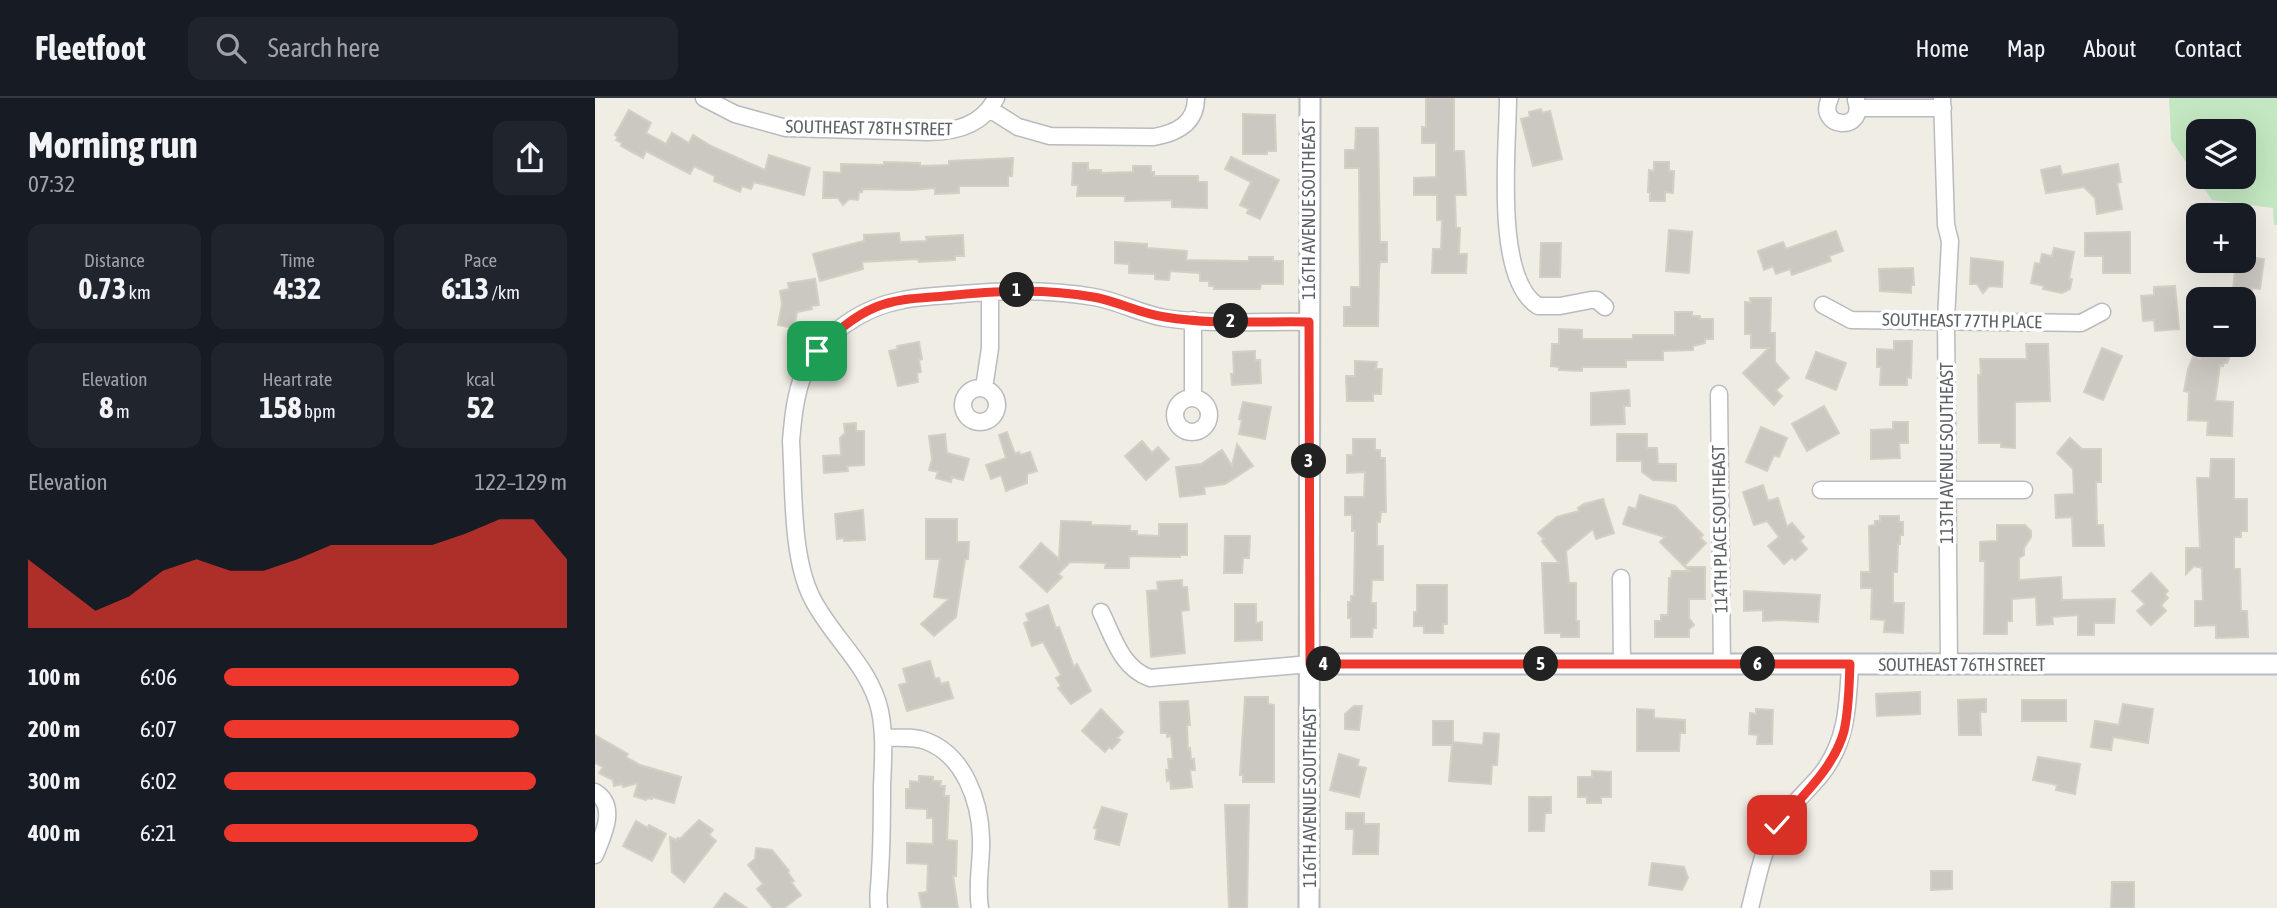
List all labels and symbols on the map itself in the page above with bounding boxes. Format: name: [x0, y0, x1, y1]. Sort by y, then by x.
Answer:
street label: SOUTHEAST 78TH STREET: [785, 116, 953, 139]
street label: 116TH AVENUE SOUTHEAST: [1298, 118, 1319, 300]
pin: 1: [999, 272, 1035, 308]
pin: 2: [1213, 304, 1249, 339]
street label: SOUTHEAST 77TH PLACE: [1882, 309, 2042, 332]
pin: [787, 321, 847, 381]
street label: 113TH AVENUE SOUTHEAST: [1936, 362, 1957, 544]
pin: 3: [1291, 444, 1327, 478]
street label: 114TH PLACE SOUTHEAST: [1708, 445, 1731, 613]
pin: 4: [1307, 646, 1341, 682]
pin: 5: [1523, 646, 1559, 682]
pin: 6: [1741, 646, 1775, 682]
street label: SOUTHEAST 76TH STREET: [1879, 654, 2046, 675]
street label: 116TH AVENUE SOUTHEAST: [1299, 706, 1320, 888]
pin: [1747, 795, 1807, 855]

